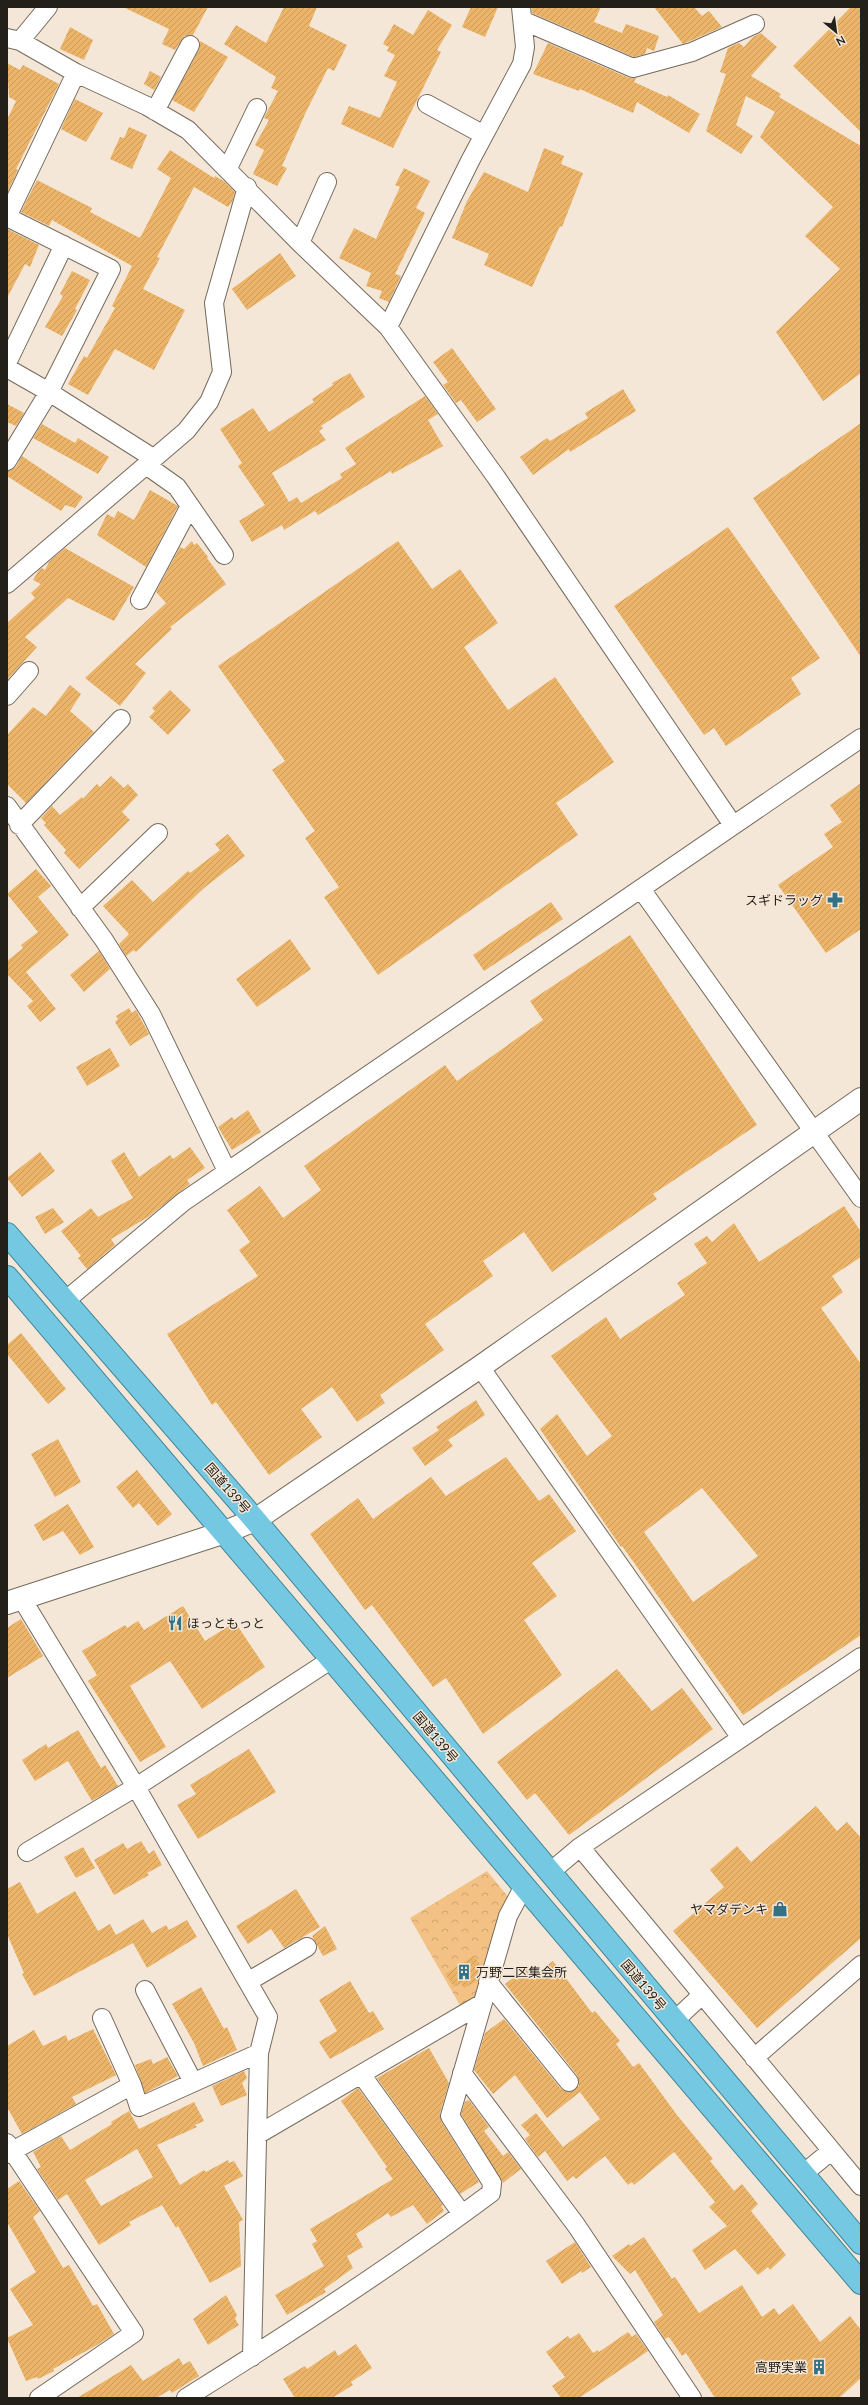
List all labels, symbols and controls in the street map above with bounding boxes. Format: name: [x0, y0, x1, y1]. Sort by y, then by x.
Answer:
north arrow: [816, 12, 856, 52]
text: N: [834, 33, 848, 49]
pharmacy icon: スギドラッグ: [826, 891, 844, 909]
place label: スギドラッグ: [745, 892, 823, 908]
street label: 国道139号: [202, 1459, 254, 1517]
restaurant icon: ほっともっと: [166, 1614, 184, 1632]
place label: ほっともっと: [187, 1615, 265, 1631]
street label: 国道139号: [410, 1708, 462, 1766]
shop icon: ヤマダデンキ: [771, 1900, 789, 1918]
place label: ヤマダデンキ: [690, 1901, 768, 1917]
street label: 国道139号: [618, 1956, 670, 2014]
building icon: 万野二区集会所: [455, 1963, 473, 1981]
place label: 万野二区集会所: [476, 1964, 567, 1980]
building icon: 高野実業: [810, 2358, 828, 2376]
place label: 高野実業: [755, 2359, 807, 2375]

